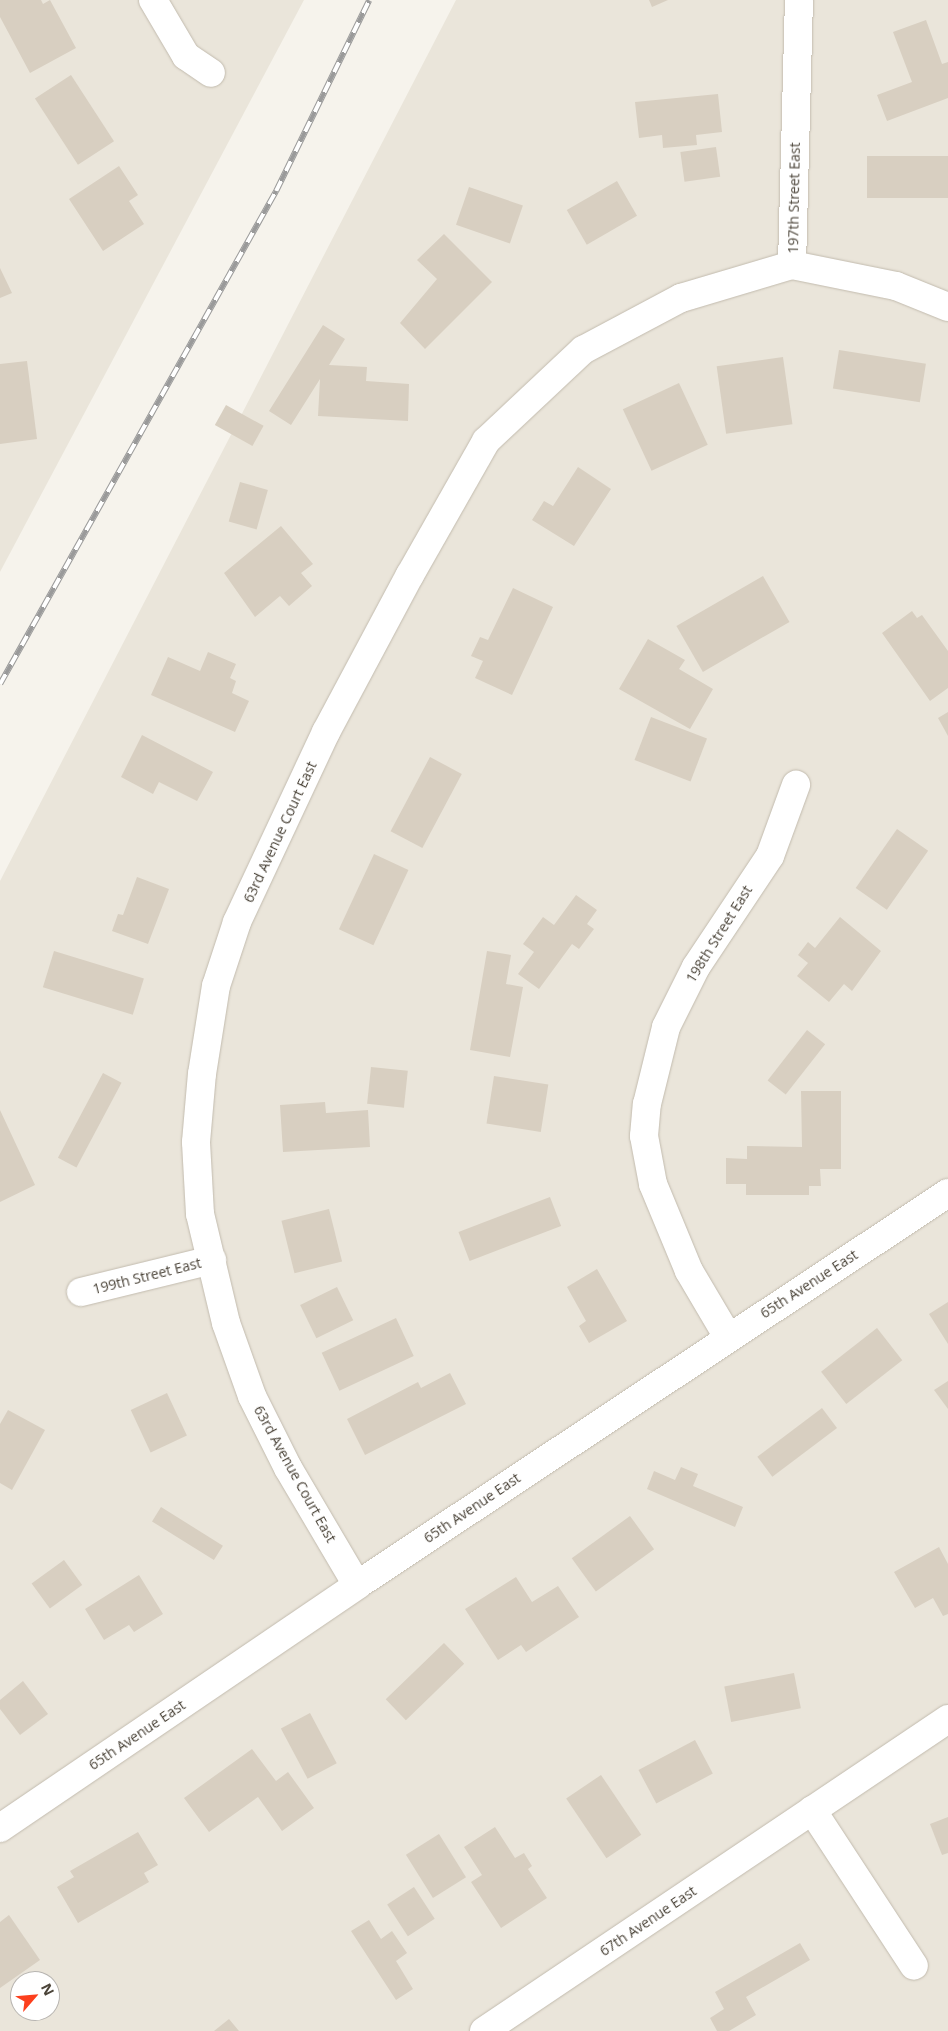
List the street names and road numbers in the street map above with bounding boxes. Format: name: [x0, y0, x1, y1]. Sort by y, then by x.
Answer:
street label: 197th Street East: [785, 142, 803, 254]
street label: 63rd Avenue Court East: [240, 759, 320, 905]
street label: 198th Street East: [682, 882, 756, 986]
street label: 65th Avenue East: [757, 1246, 861, 1322]
street label: 199th Street East: [91, 1254, 203, 1298]
street label: 63rd Avenue Court East: [250, 1403, 340, 1545]
street label: 65th Avenue East: [421, 1469, 523, 1547]
street label: 65th Avenue East: [86, 1696, 188, 1774]
street label: 67th Avenue East: [597, 1882, 699, 1960]

